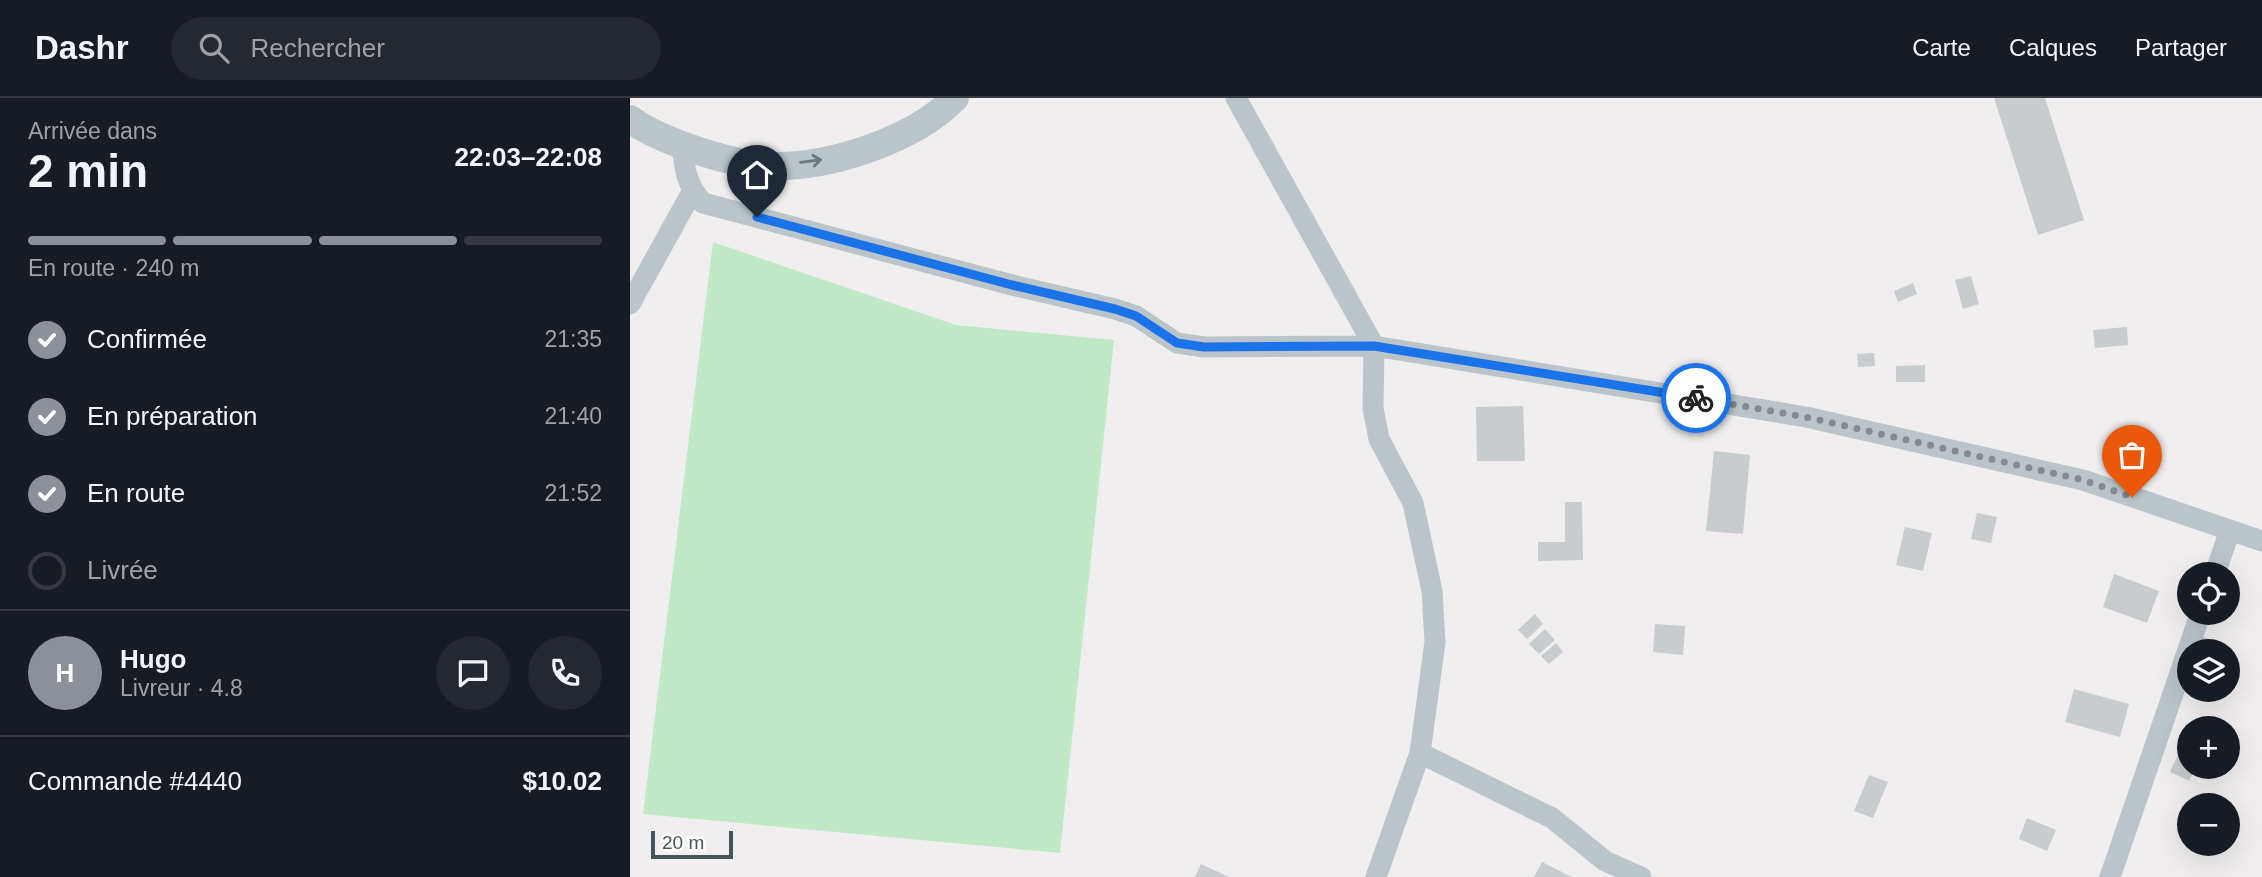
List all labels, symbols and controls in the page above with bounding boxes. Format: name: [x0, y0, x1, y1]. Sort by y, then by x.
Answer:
search box: [171, 17, 661, 80]
text: Dashr: [35, 29, 129, 66]
icon: search: [195, 29, 233, 67]
text: Rechercher: [251, 33, 385, 63]
text: Carte: [1912, 34, 1971, 61]
text: Calques: [2009, 34, 2097, 61]
text: Partager: [2135, 34, 2227, 61]
text: Arrivée dans: [28, 118, 157, 144]
text: 22:03–22:08: [455, 142, 602, 172]
text: 2 min: [28, 145, 148, 197]
pin: [727, 145, 787, 217]
one-way arrow: [799, 155, 822, 168]
icon: home: [738, 156, 776, 194]
text: En route · 240 m: [28, 255, 199, 281]
icon: check: [28, 321, 66, 359]
text: Confirmée: [87, 324, 207, 354]
text: 21:35: [544, 326, 602, 352]
courier: [1661, 363, 1731, 433]
icon: bike: [1677, 379, 1715, 417]
icon: check: [28, 398, 66, 436]
text: En préparation: [87, 401, 258, 431]
text: 21:40: [544, 403, 602, 429]
pin: [2102, 425, 2162, 497]
icon: bag: [2113, 436, 2151, 474]
icon: check: [28, 475, 66, 513]
text: En route: [87, 478, 185, 508]
text: 21:52: [544, 480, 602, 506]
text: Livrée: [87, 555, 158, 585]
map controls: [2177, 562, 2240, 856]
button: locate: [2177, 562, 2240, 625]
button: chat: [436, 636, 510, 710]
button: phone: [528, 636, 602, 710]
button: layers: [2177, 639, 2240, 702]
text: Hugo: [120, 644, 186, 674]
text: H: [56, 658, 74, 688]
text: Livreur · 4.8: [120, 675, 243, 701]
button: +: [2177, 716, 2240, 779]
text: Commande #4440: [28, 766, 242, 796]
text: $10.02: [522, 766, 602, 796]
button: −: [2177, 793, 2240, 856]
scale bar: [651, 828, 733, 860]
text: 20 m: [662, 832, 704, 853]

